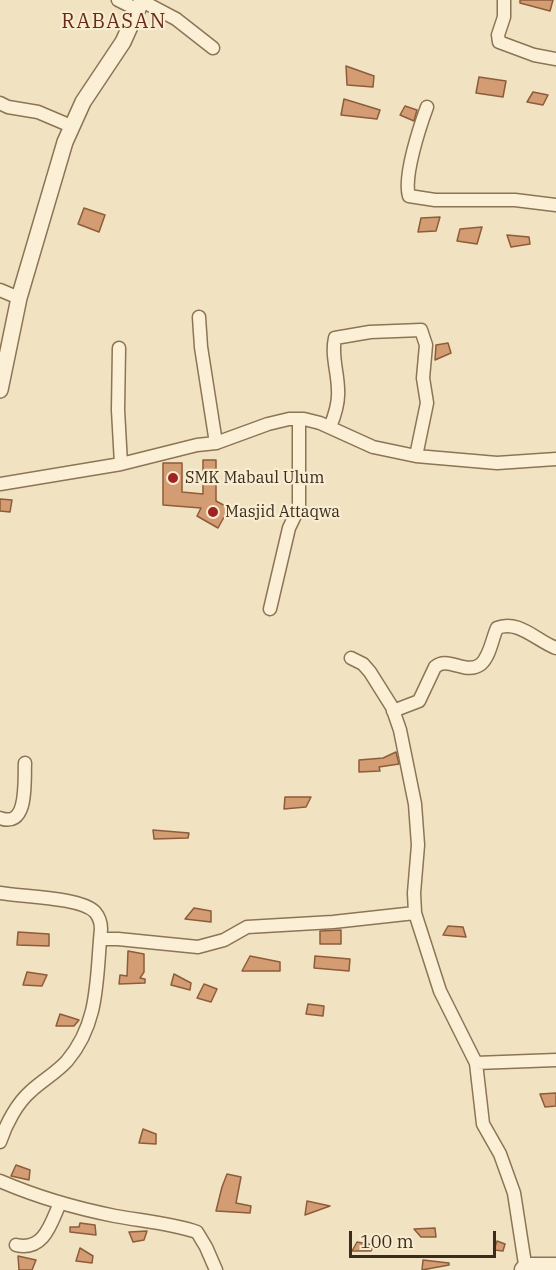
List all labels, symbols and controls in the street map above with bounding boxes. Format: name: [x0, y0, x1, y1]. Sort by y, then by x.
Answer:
district label: RABASAN: [61, 10, 167, 34]
place label: SMK Mabaul Ulum: [185, 468, 324, 488]
marker: SMK Mabaul Ulum: [166, 471, 180, 485]
place label: Masjid Attaqwa: [225, 502, 340, 522]
marker: Masjid Attaqwa: [206, 505, 220, 519]
scale bar: [352, 1219, 499, 1257]
text: 100 m: [360, 1230, 414, 1253]

